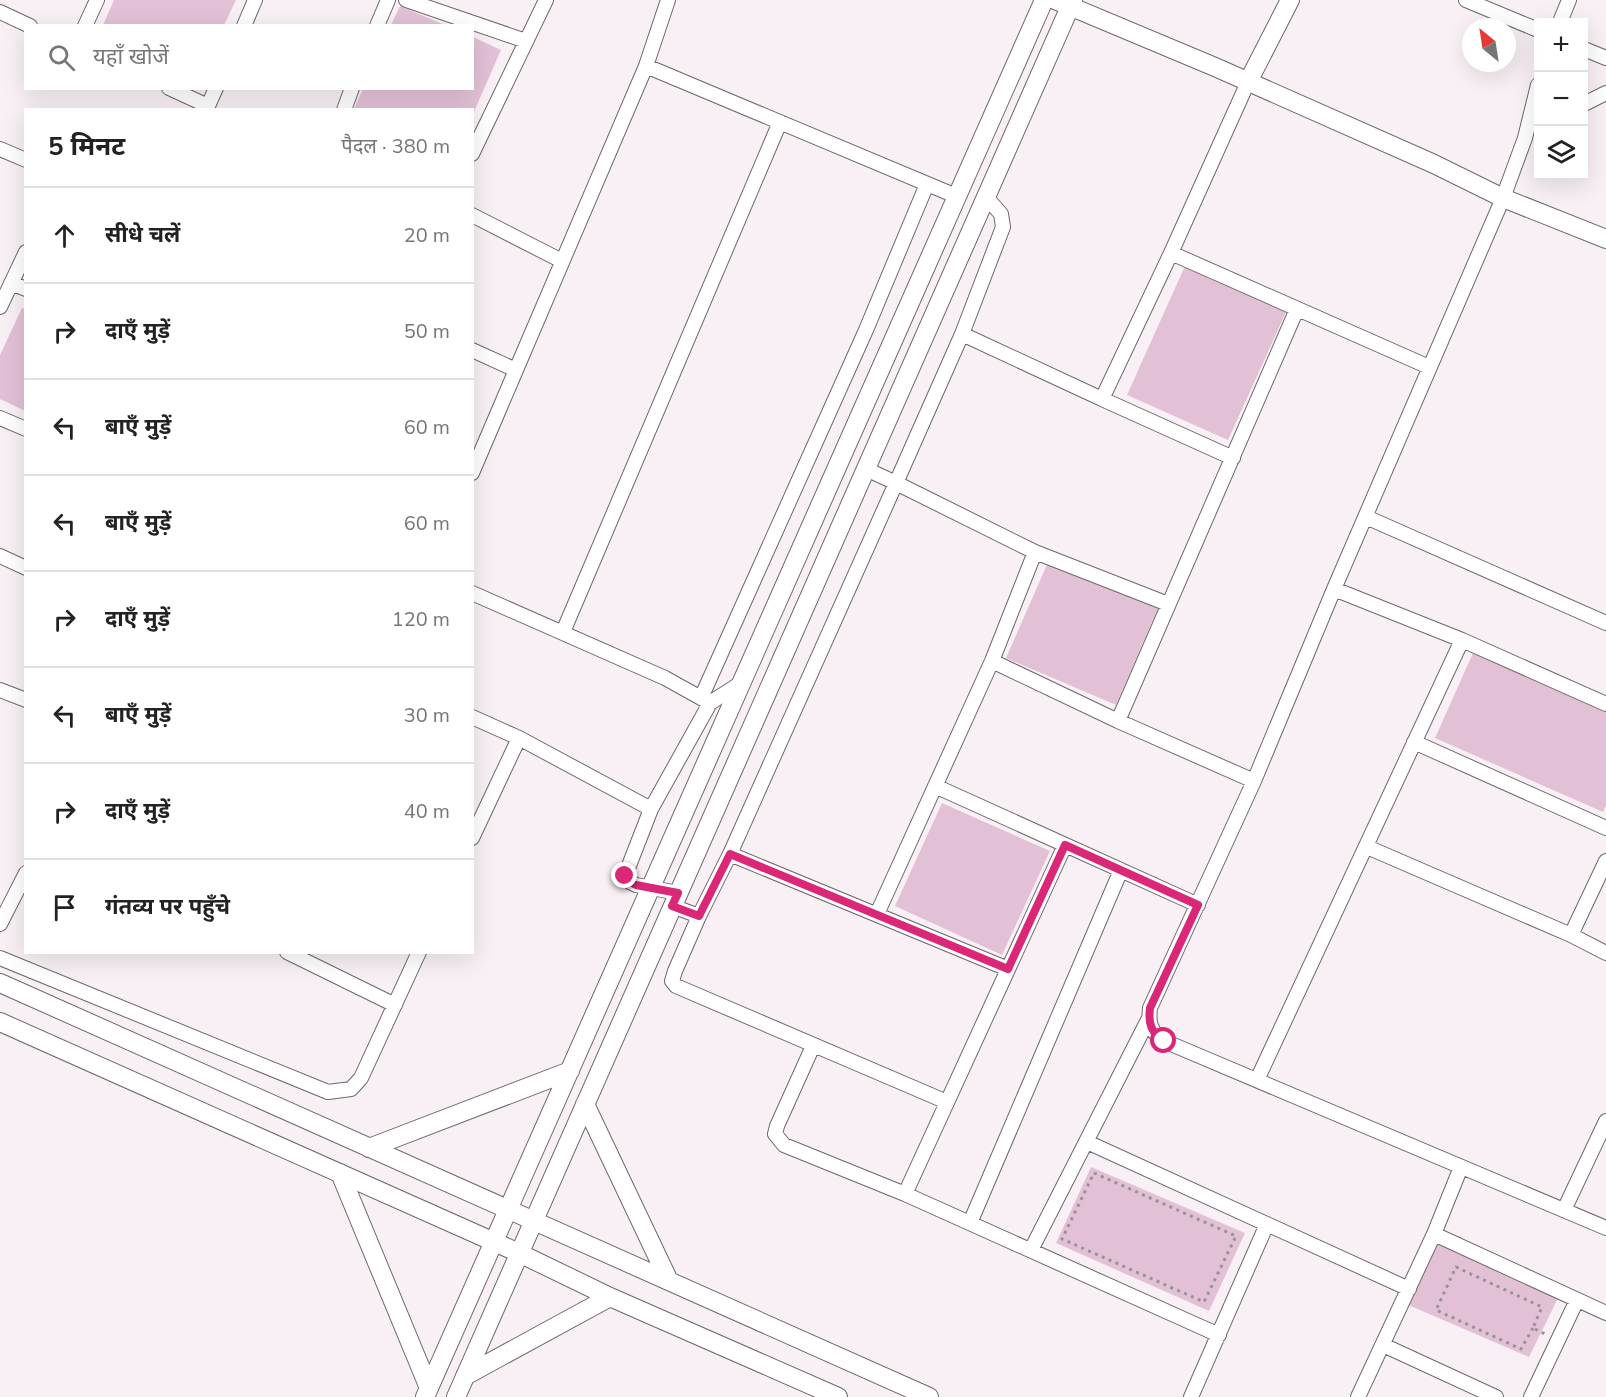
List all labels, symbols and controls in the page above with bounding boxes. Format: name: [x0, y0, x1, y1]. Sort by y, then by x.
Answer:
north arrow: [1462, 18, 1516, 72]
map controls: [1534, 18, 1588, 180]
button: +: [1534, 18, 1588, 72]
search box: [24, 24, 474, 90]
icon: search: [45, 41, 78, 74]
text: यहाँ खोजें: [93, 42, 169, 72]
button: −: [1534, 72, 1588, 126]
button: layers: [1534, 126, 1588, 180]
text: 5 मिनट: [48, 129, 125, 164]
text: पैदल · 380 m: [341, 133, 450, 160]
icon: ahead: [48, 219, 81, 252]
text: सीधे चलें: [105, 220, 180, 250]
text: 20 m: [404, 222, 450, 249]
icon: right: [48, 315, 81, 348]
text: दाएँ मुड़ें: [105, 316, 170, 346]
text: 50 m: [404, 318, 450, 345]
icon: left: [48, 411, 81, 444]
text: बाएँ मुड़ें: [105, 412, 171, 442]
text: 60 m: [404, 414, 450, 441]
icon: left: [48, 507, 81, 540]
text: बाएँ मुड़ें: [105, 508, 171, 538]
text: 60 m: [404, 510, 450, 537]
icon: right: [48, 603, 81, 636]
text: दाएँ मुड़ें: [105, 604, 170, 634]
text: 120 m: [392, 606, 450, 633]
icon: left: [48, 699, 81, 732]
text: बाएँ मुड़ें: [105, 700, 171, 730]
text: 30 m: [404, 702, 450, 729]
icon: right: [48, 795, 81, 828]
text: दाएँ मुड़ें: [105, 796, 170, 826]
text: 40 m: [404, 798, 450, 825]
route end: [611, 862, 637, 888]
icon: arrive: [48, 891, 81, 924]
text: गंतव्य पर पहुँचे: [105, 892, 230, 922]
route start: [1150, 1027, 1176, 1053]

